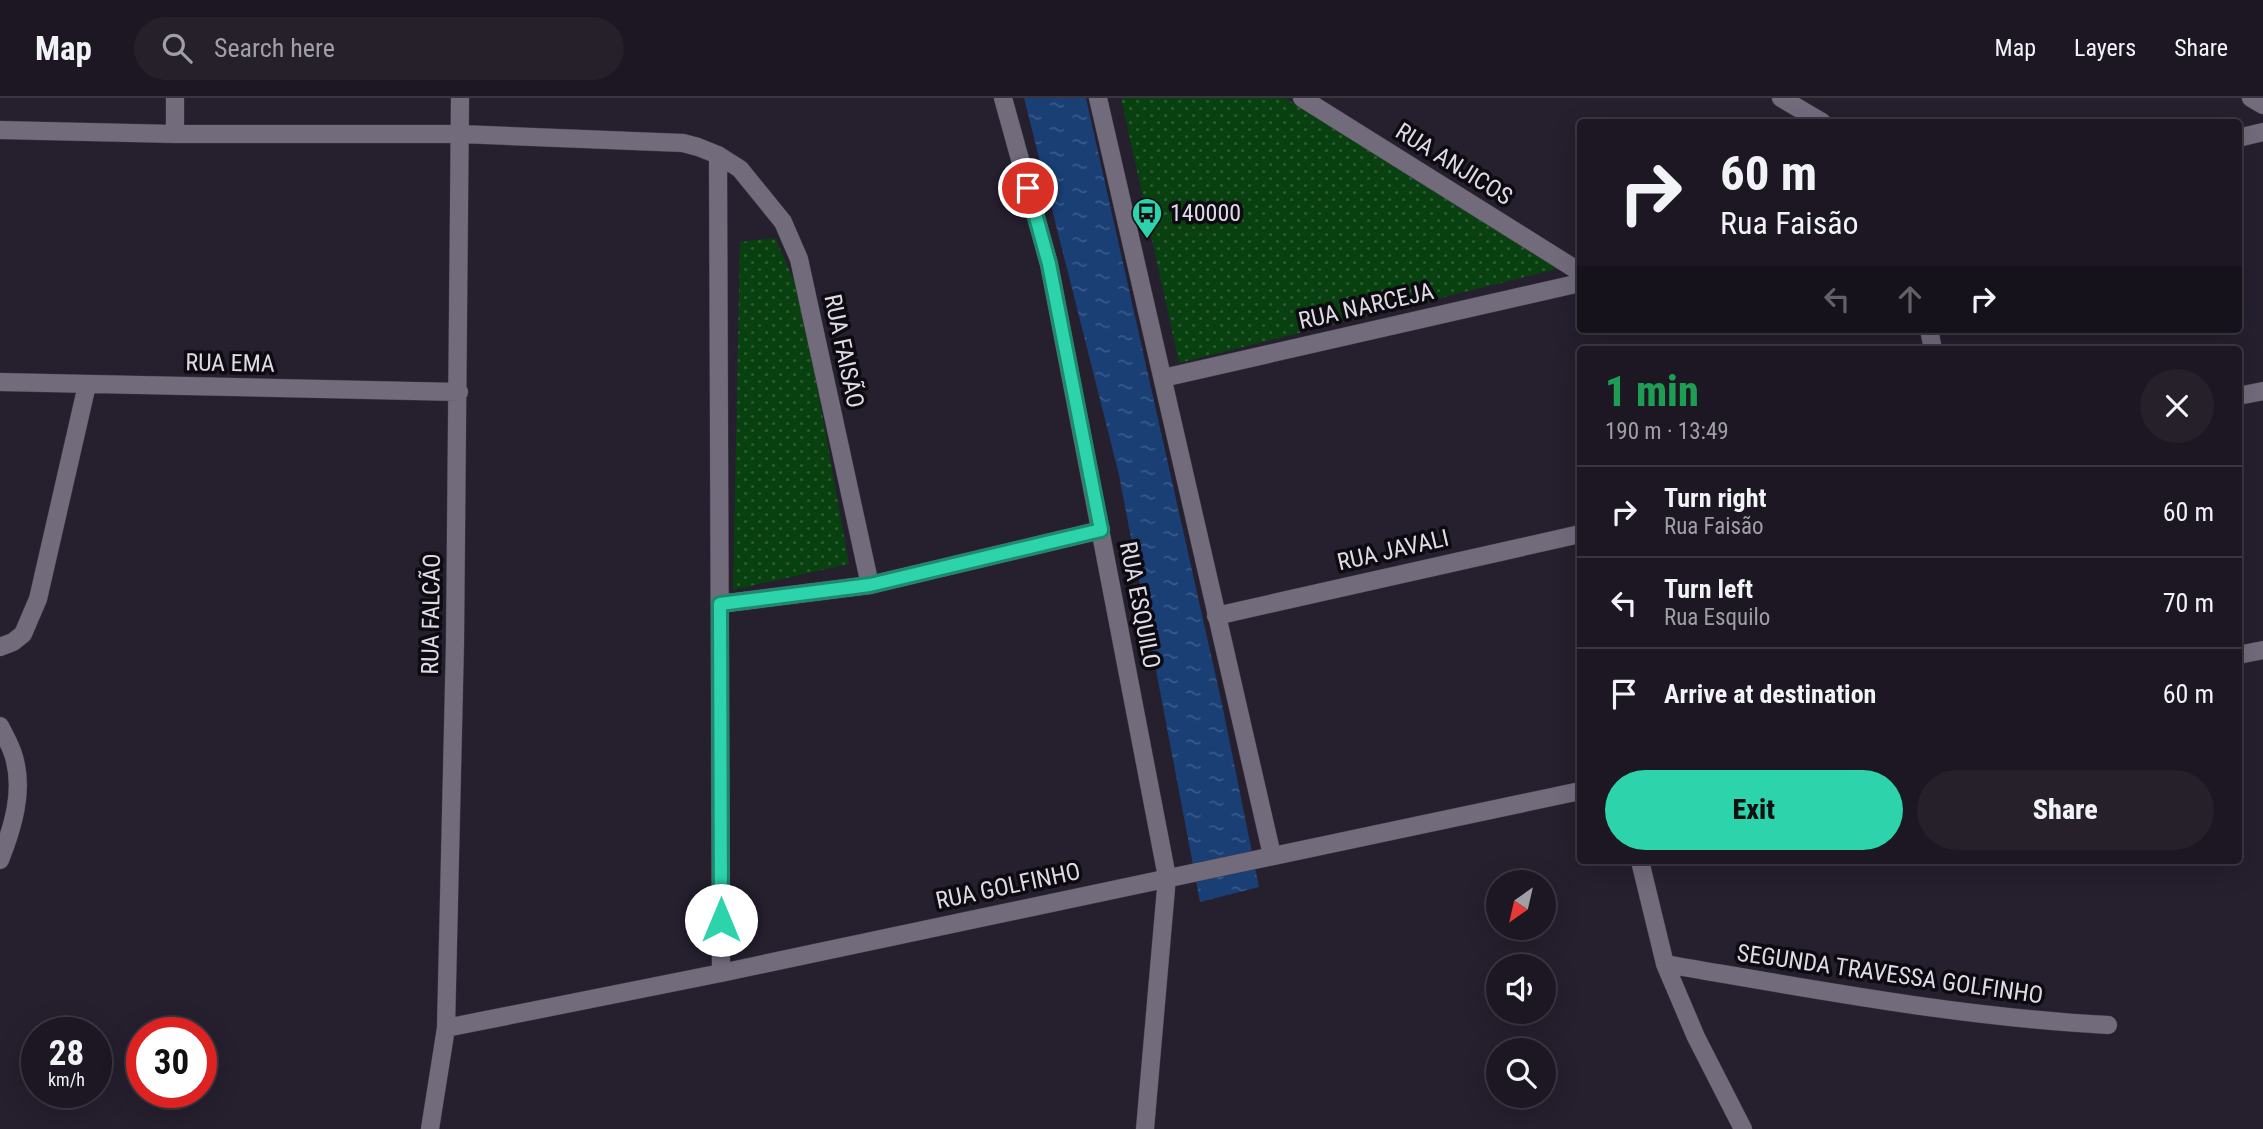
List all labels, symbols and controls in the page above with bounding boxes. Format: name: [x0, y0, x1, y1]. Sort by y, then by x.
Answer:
search box: [134, 17, 624, 80]
text: Map: [35, 29, 92, 68]
icon: search: [158, 29, 196, 67]
text: Search here: [214, 33, 335, 63]
text: Map: [1995, 34, 2036, 62]
text: Layers: [2074, 34, 2136, 62]
text: Share: [2174, 34, 2228, 62]
street label: RUA ANJICOS: [1391, 117, 1517, 211]
text: 60 m: [1720, 145, 1817, 202]
icon: right: [1605, 147, 1696, 238]
pin: [998, 158, 1058, 218]
icon: arrive: [1009, 169, 1047, 207]
bus stop icon: 140000: [1130, 196, 1164, 240]
place label: 140000: [1170, 199, 1241, 227]
text: Rua Faisão: [1720, 204, 1859, 242]
street label: RUA NARCEJA: [1296, 277, 1436, 335]
icon: left: [1818, 280, 1856, 318]
icon: ahead: [1891, 280, 1929, 318]
icon: right: [1964, 280, 2002, 318]
street label: RUA FAISÃO: [818, 292, 870, 410]
street label: RUA EMA: [185, 348, 275, 378]
text: 1 min: [1605, 367, 1699, 416]
button: close: [2140, 369, 2214, 443]
text: 190 m · 13:49: [1605, 418, 1729, 445]
text: Turn right: [1664, 483, 1766, 513]
icon: right: [1605, 493, 1643, 531]
text: 60 m: [2163, 497, 2214, 527]
text: Rua Faisão: [1664, 513, 1764, 540]
street label: RUA JAVALI: [1335, 524, 1451, 576]
street label: RUA ESQUILO: [1114, 539, 1166, 671]
street label: RUA FALCÃO: [416, 553, 446, 675]
text: Turn left: [1664, 574, 1753, 604]
icon: left: [1605, 584, 1643, 622]
text: 70 m: [2163, 588, 2214, 618]
text: Rua Esquilo: [1664, 604, 1770, 631]
icon: arrive: [1605, 675, 1643, 713]
text: Arrive at destination: [1664, 679, 1876, 709]
text: 60 m: [2163, 679, 2214, 709]
button: Exit: [1605, 770, 1903, 850]
button: Share: [1917, 770, 2214, 850]
street label: RUA GOLFINHO: [933, 857, 1083, 915]
north arrow: [1486, 870, 1556, 940]
map controls: [1486, 870, 1556, 1108]
position arrow: [684, 883, 758, 957]
street label: SEGUNDA TRAVESSA GOLFINHO: [1735, 939, 2045, 1009]
button: sound: [1486, 954, 1556, 1024]
speed limit sign: 30: [126, 1017, 217, 1108]
text: 28: [49, 1033, 84, 1074]
button: search: [1486, 1038, 1556, 1108]
text: km/h: [48, 1069, 85, 1090]

